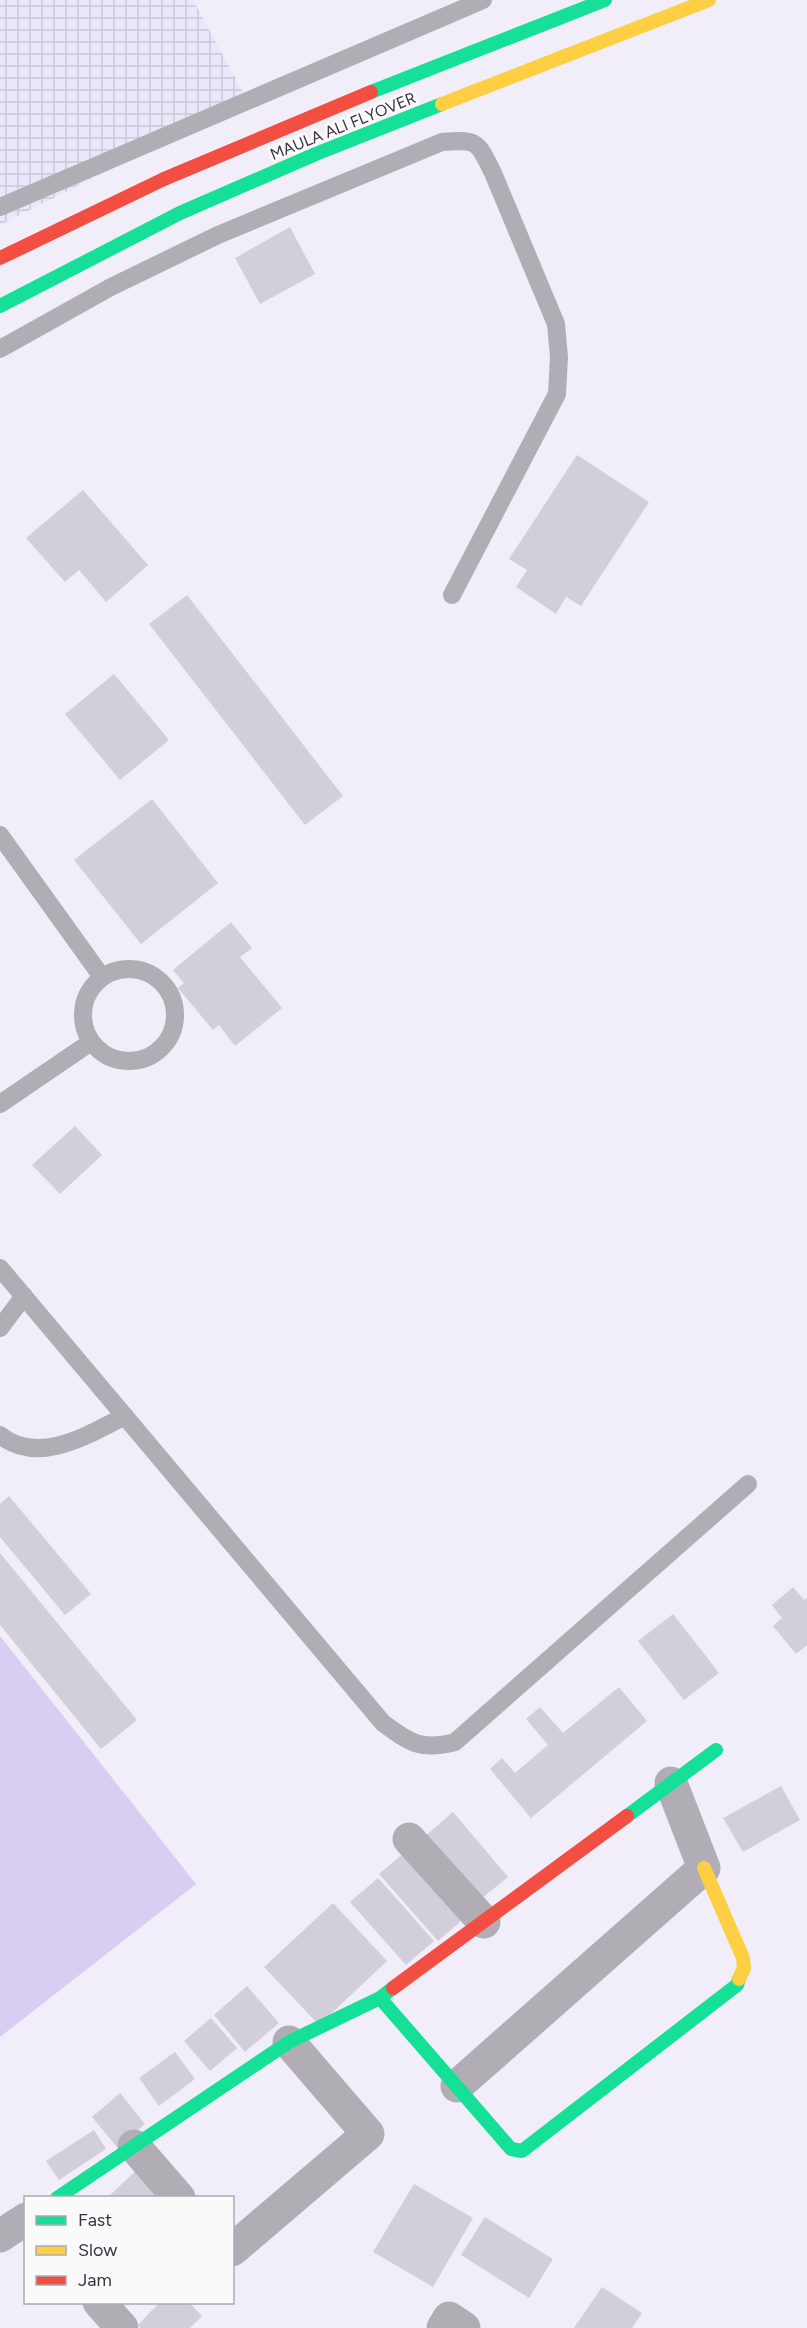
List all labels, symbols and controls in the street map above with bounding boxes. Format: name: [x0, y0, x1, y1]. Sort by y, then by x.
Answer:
street label: MAULA ALI FLYOVER: [267, 88, 419, 164]
legend: [24, 2196, 234, 2304]
text: Fast: [78, 2209, 112, 2231]
text: Slow: [78, 2239, 117, 2261]
text: Jam: [78, 2269, 112, 2291]

